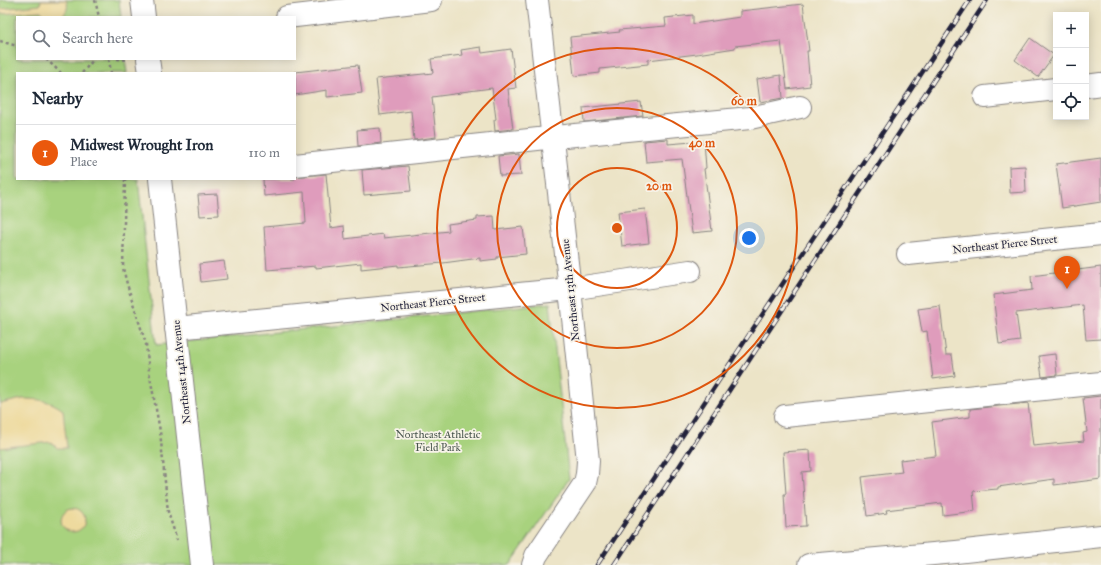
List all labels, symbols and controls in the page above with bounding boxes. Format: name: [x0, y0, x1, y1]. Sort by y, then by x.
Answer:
map controls: [1053, 12, 1089, 120]
button: +: [1053, 12, 1089, 48]
search box: [16, 16, 296, 60]
icon: search: [30, 27, 52, 49]
text: Search here: [62, 29, 133, 47]
button: −: [1053, 48, 1089, 84]
button: locate: [1053, 84, 1089, 120]
text: Nearby: [32, 88, 83, 109]
text: 60 m: [731, 94, 758, 108]
text: Midwest Wrought Iron: [70, 136, 213, 154]
text: 40 m: [689, 136, 716, 151]
text: 1: [42, 145, 48, 161]
text: 110 m: [248, 145, 280, 161]
text: Place: [70, 154, 97, 170]
text: 20 m: [646, 179, 673, 193]
centre of rings: [610, 221, 624, 235]
your location: [739, 228, 759, 248]
street label: Northeast Pierce Street: [952, 233, 1058, 256]
street label: Northeast 13th Avenue: [559, 238, 582, 342]
pin: 1: [1054, 256, 1080, 289]
street label: Northeast Pierce Street: [380, 291, 486, 314]
street label: Northeast 14th Avenue: [170, 319, 193, 424]
park label: Northeast Athletic Field Park: [396, 428, 481, 454]

